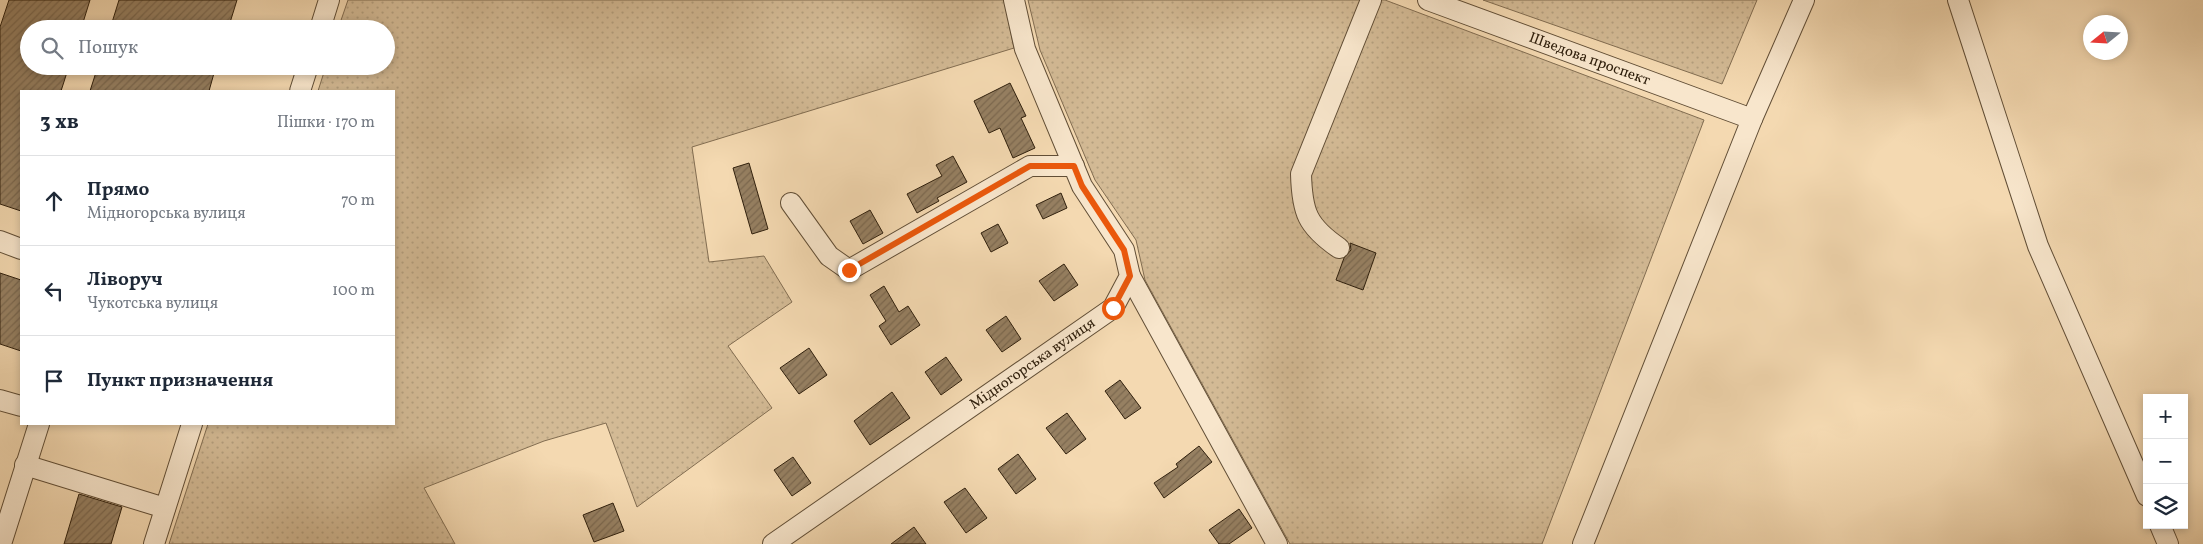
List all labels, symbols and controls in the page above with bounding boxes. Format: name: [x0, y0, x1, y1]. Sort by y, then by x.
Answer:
north arrow: [2083, 15, 2128, 60]
search box: [20, 20, 395, 75]
street label: Шведова проспект: [1526, 27, 1653, 91]
icon: search: [38, 34, 66, 62]
text: Пошук: [78, 35, 138, 61]
text: 3 хв: [40, 108, 79, 137]
text: Пішки · 170 m: [277, 112, 375, 134]
text: Прямо: [87, 177, 149, 203]
icon: ahead: [40, 187, 68, 215]
text: 70 m: [341, 190, 375, 212]
text: Мідногорська вулиця: [87, 203, 246, 225]
route end: [838, 259, 861, 282]
text: Ліворуч: [87, 267, 162, 293]
icon: left: [40, 277, 68, 305]
text: 100 m: [332, 280, 375, 302]
text: Чукотська вулиця: [87, 293, 218, 315]
route start: [1102, 297, 1125, 320]
street label: Мідногорська вулиця: [965, 313, 1100, 415]
icon: arrive: [40, 367, 68, 395]
text: Пункт призначення: [87, 368, 273, 394]
map controls: [2143, 394, 2188, 529]
button: +: [2143, 394, 2188, 439]
button: −: [2143, 439, 2188, 484]
button: layers: [2143, 484, 2188, 529]

